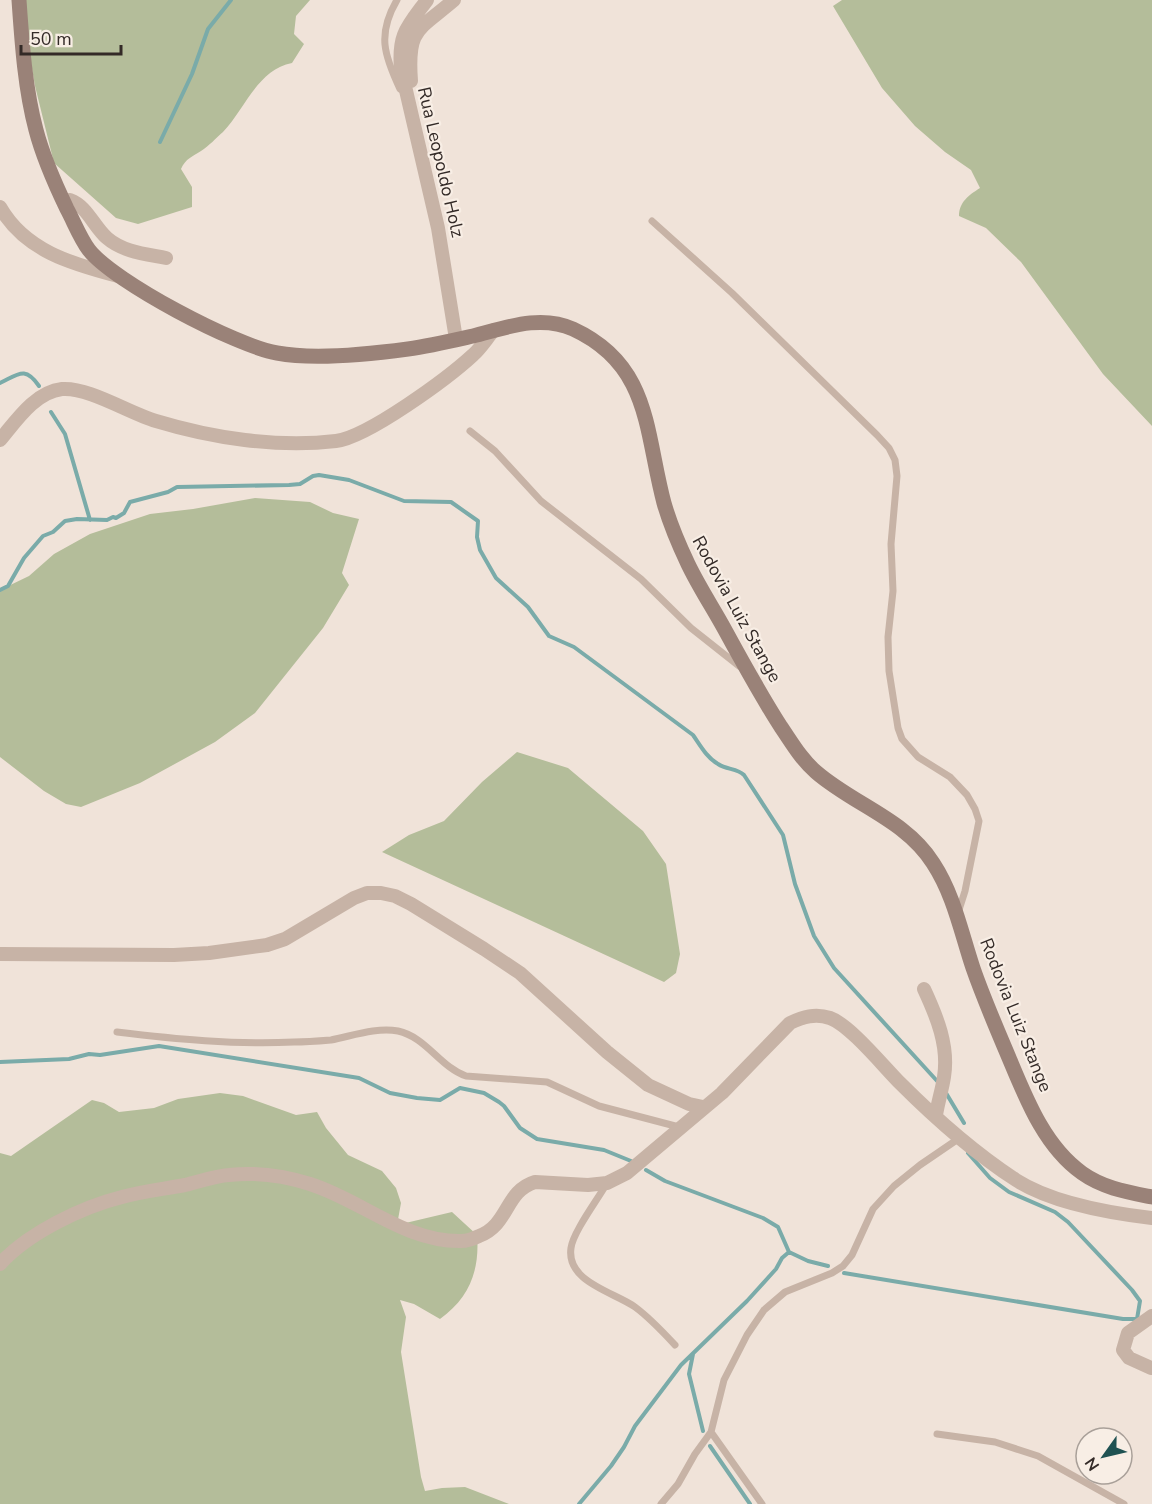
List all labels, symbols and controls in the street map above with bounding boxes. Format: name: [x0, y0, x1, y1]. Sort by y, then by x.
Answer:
scale bar: [21, 18, 122, 56]
text: 50 m: [30, 27, 72, 51]
street label: Rua Leopoldo Holz: [412, 84, 470, 240]
street label: Rodovia Luiz Stange: [687, 532, 787, 686]
street label: Rodovia Luiz Stange: [974, 935, 1058, 1095]
north arrow: [1074, 1426, 1134, 1486]
text: N: [1080, 1453, 1105, 1475]

